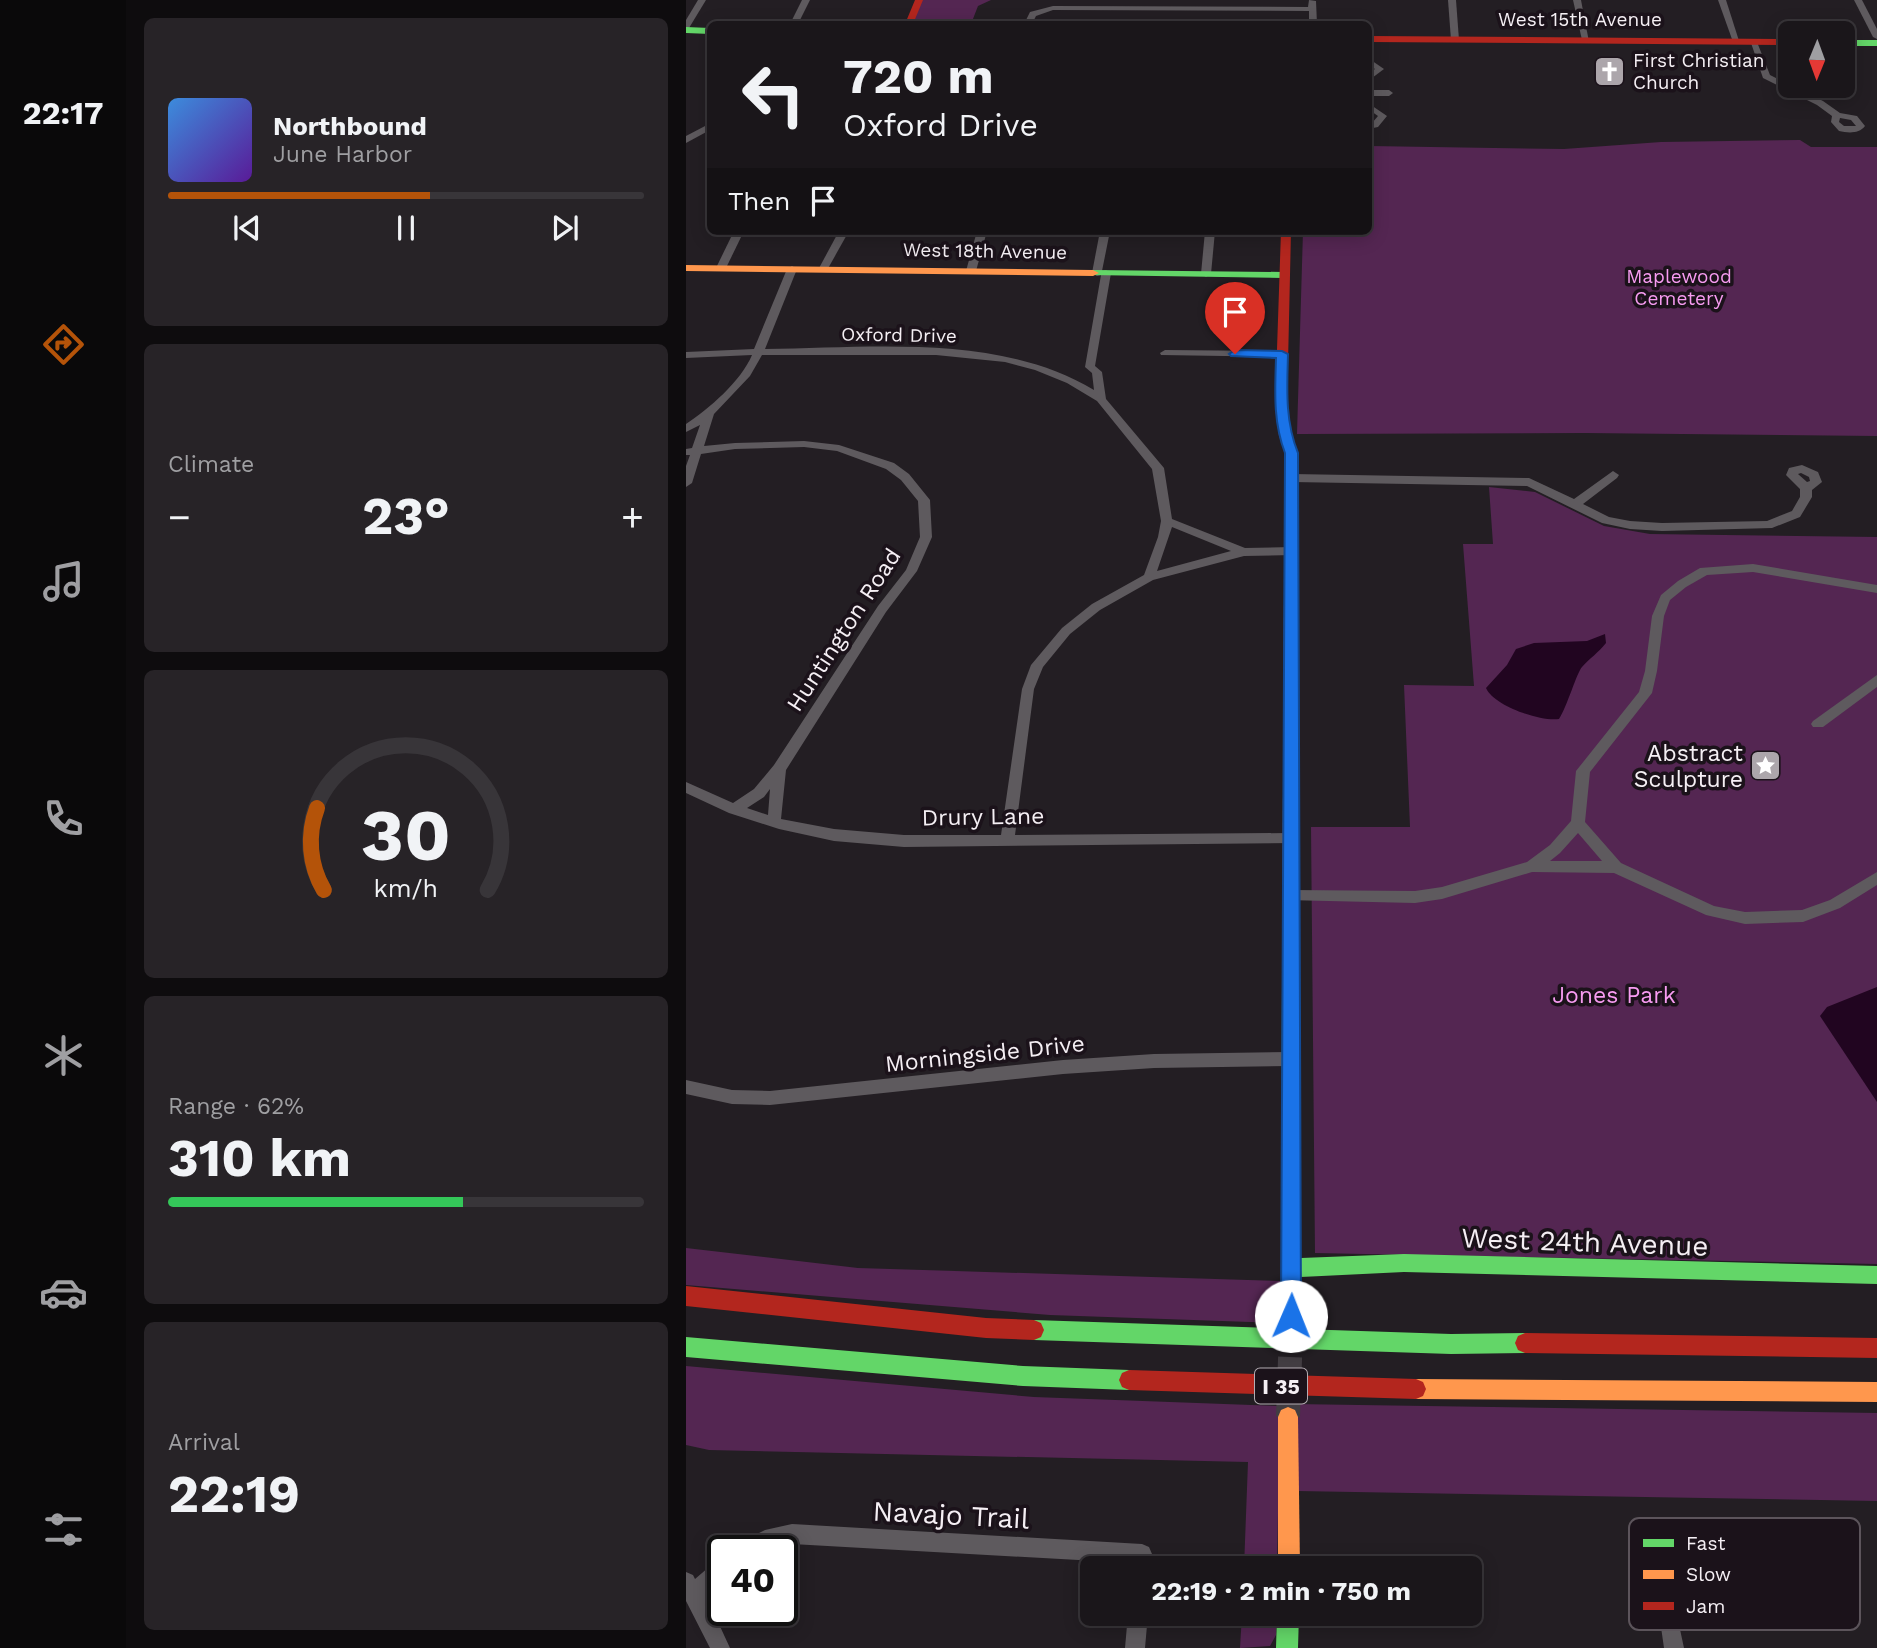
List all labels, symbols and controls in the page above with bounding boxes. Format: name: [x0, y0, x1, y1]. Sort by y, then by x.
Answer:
street label: West 15th Avenue: [1498, 8, 1662, 31]
north arrow: [1778, 21, 1855, 98]
map controls: [1778, 21, 1855, 98]
text: 720 m: [843, 47, 994, 105]
icon: left: [728, 49, 819, 140]
place label: First Christian Church: [1633, 49, 1765, 94]
church icon: First Christian Church: [1593, 54, 1627, 88]
text: 22:17: [22, 94, 104, 132]
text: Oxford Drive: [843, 106, 1038, 144]
text: Northbound: [273, 111, 427, 141]
text: June Harbor: [273, 141, 412, 168]
icon: arrive: [804, 182, 842, 220]
text: Then: [728, 186, 790, 216]
icon: previous: [228, 209, 266, 247]
icon: pause: [387, 209, 425, 247]
icon: next: [546, 209, 584, 247]
street label: West 18th Avenue: [903, 238, 1067, 264]
park label: Maplewood Cemetery: [1626, 265, 1732, 310]
pin: [1205, 282, 1265, 354]
icon: arrive: [1216, 293, 1254, 331]
icon: directions: [39, 320, 88, 369]
street label: Oxford Drive: [841, 322, 957, 348]
text: Climate: [168, 451, 254, 478]
text: 23°: [362, 486, 450, 547]
text: −: [168, 495, 191, 539]
text: +: [621, 495, 644, 539]
street label: Huntington Road: [781, 543, 907, 717]
icon: music: [39, 557, 88, 606]
place label: Abstract Sculpture: [1634, 740, 1743, 793]
place icon: Abstract Sculpture: [1749, 749, 1783, 783]
text: 30: [361, 792, 451, 878]
icon: phone: [39, 794, 88, 843]
street label: Drury Lane: [921, 802, 1045, 832]
text: km/h: [374, 874, 438, 903]
park label: Jones Park: [1552, 982, 1676, 1009]
street label: Morningside Drive: [884, 1030, 1086, 1078]
icon: climate: [39, 1031, 88, 1080]
text: Range · 62%: [168, 1093, 304, 1120]
text: 310 km: [168, 1128, 351, 1189]
street label: West 24th Avenue: [1461, 1221, 1709, 1263]
icon: car: [39, 1268, 88, 1317]
position arrow: [1254, 1279, 1328, 1353]
road number: I 35: [1255, 1368, 1307, 1404]
text: Arrival: [168, 1429, 240, 1456]
text: 22:19: [168, 1464, 300, 1525]
street label: Navajo Trail: [872, 1494, 1031, 1536]
icon: filters: [39, 1505, 88, 1554]
legend: [1629, 1518, 1860, 1630]
text: Fast: [1686, 1532, 1725, 1555]
speed limit sign: 40: [707, 1535, 798, 1626]
text: Slow: [1686, 1563, 1731, 1586]
text: 22:19 · 2 min · 750 m: [1151, 1576, 1411, 1606]
text: Jam: [1686, 1595, 1725, 1618]

